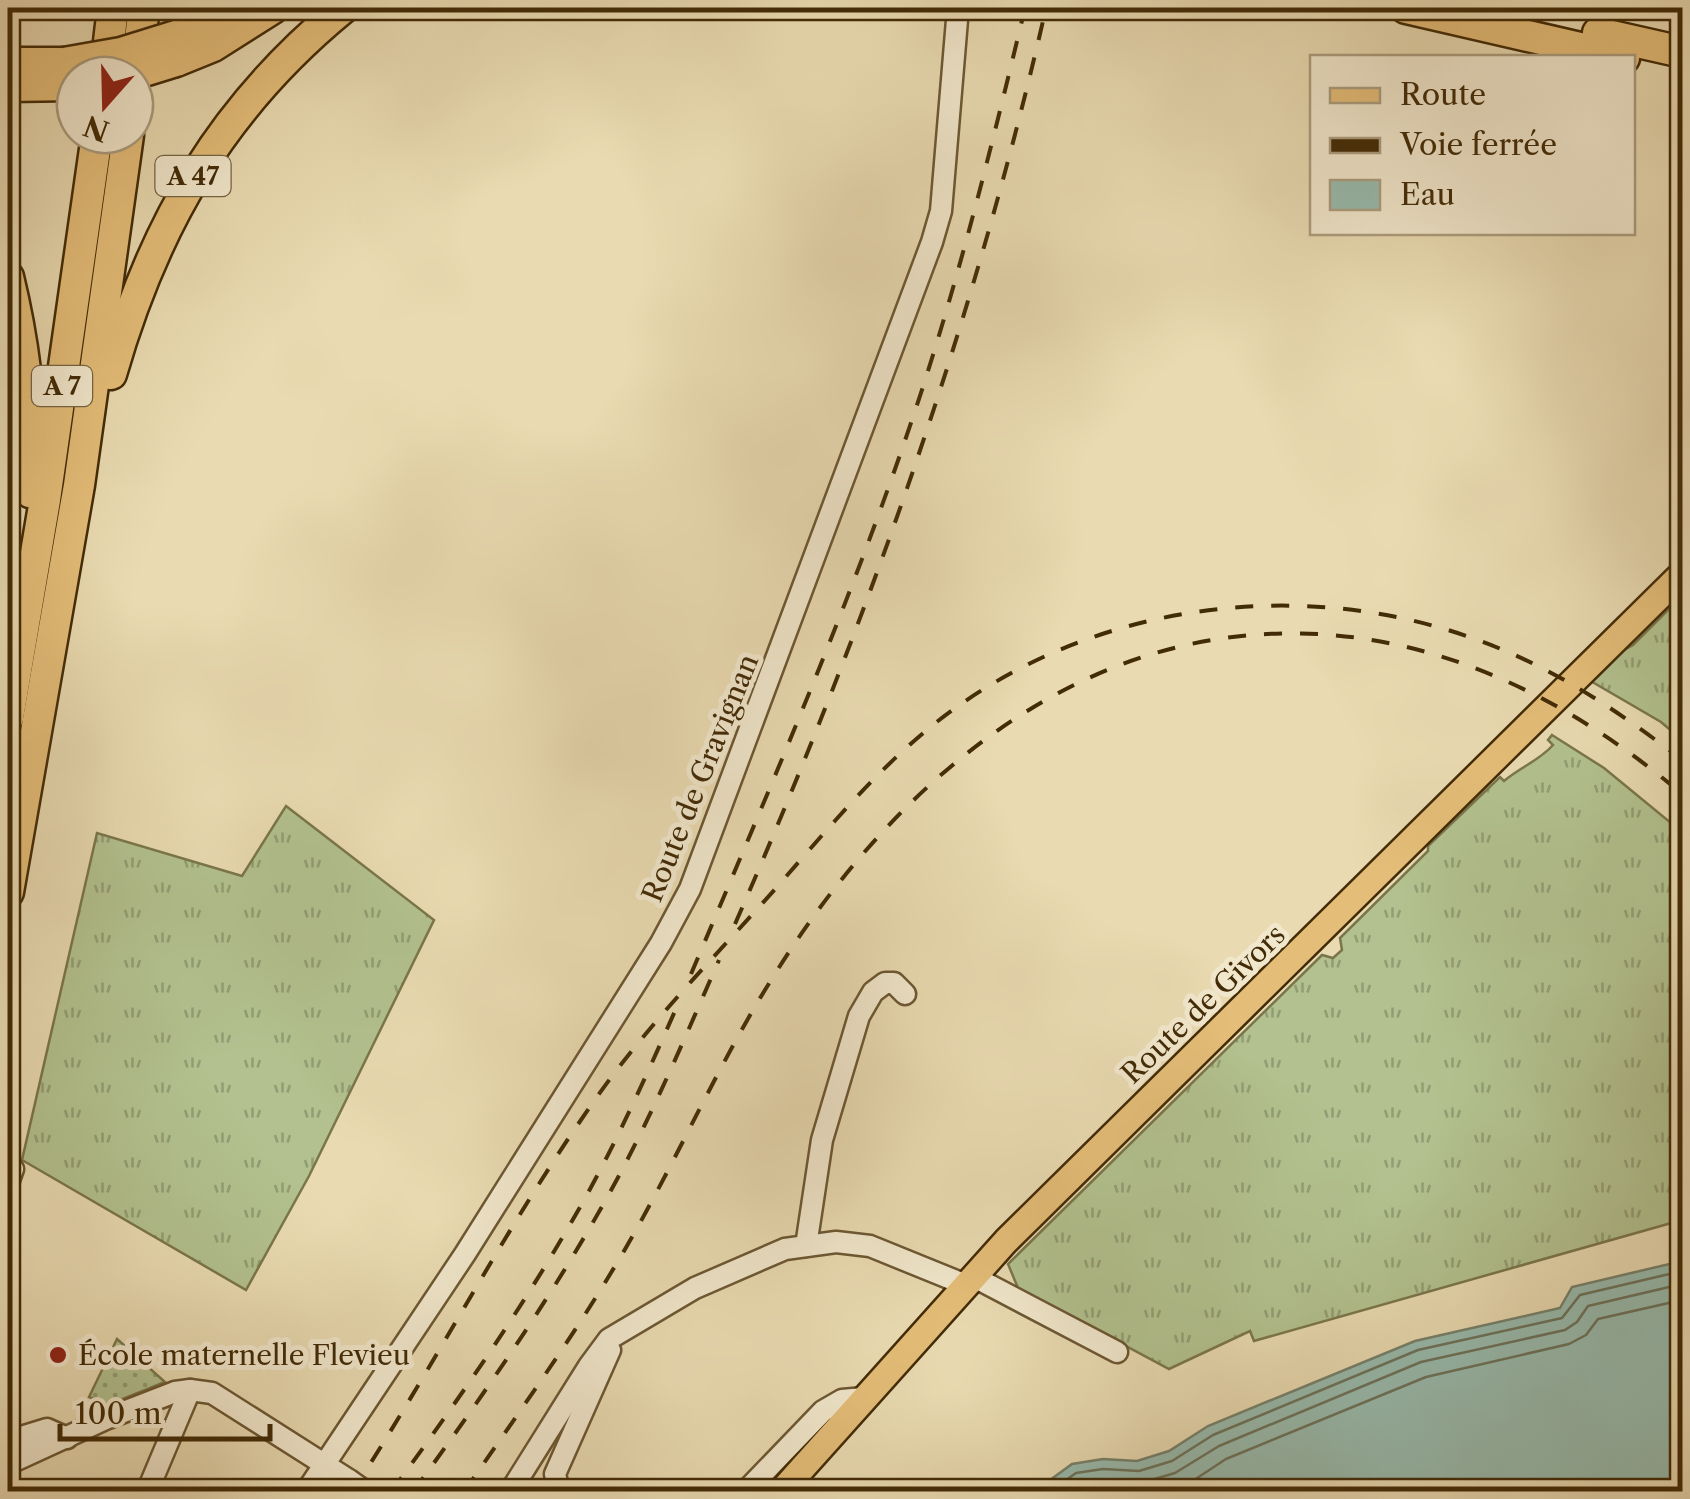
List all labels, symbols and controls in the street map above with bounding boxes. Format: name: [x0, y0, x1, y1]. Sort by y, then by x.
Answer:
north arrow: [55, 55, 155, 155]
legend: [1310, 55, 1635, 235]
text: Route: [1400, 76, 1486, 113]
text: N: [79, 108, 114, 149]
text: Voie ferrée: [1399, 126, 1557, 163]
road number: A 47: [156, 156, 230, 196]
text: Eau: [1400, 176, 1455, 213]
road number: A 7: [32, 366, 92, 406]
street label: Route de Gravignan: [635, 649, 765, 907]
street label: Route de Givors: [1114, 917, 1292, 1091]
place label: École maternelle Flevieu: [78, 1338, 410, 1372]
marker: École maternelle Flevieu: [47, 1344, 69, 1366]
scale bar: [60, 1379, 270, 1441]
text: 100 m: [75, 1395, 162, 1432]

